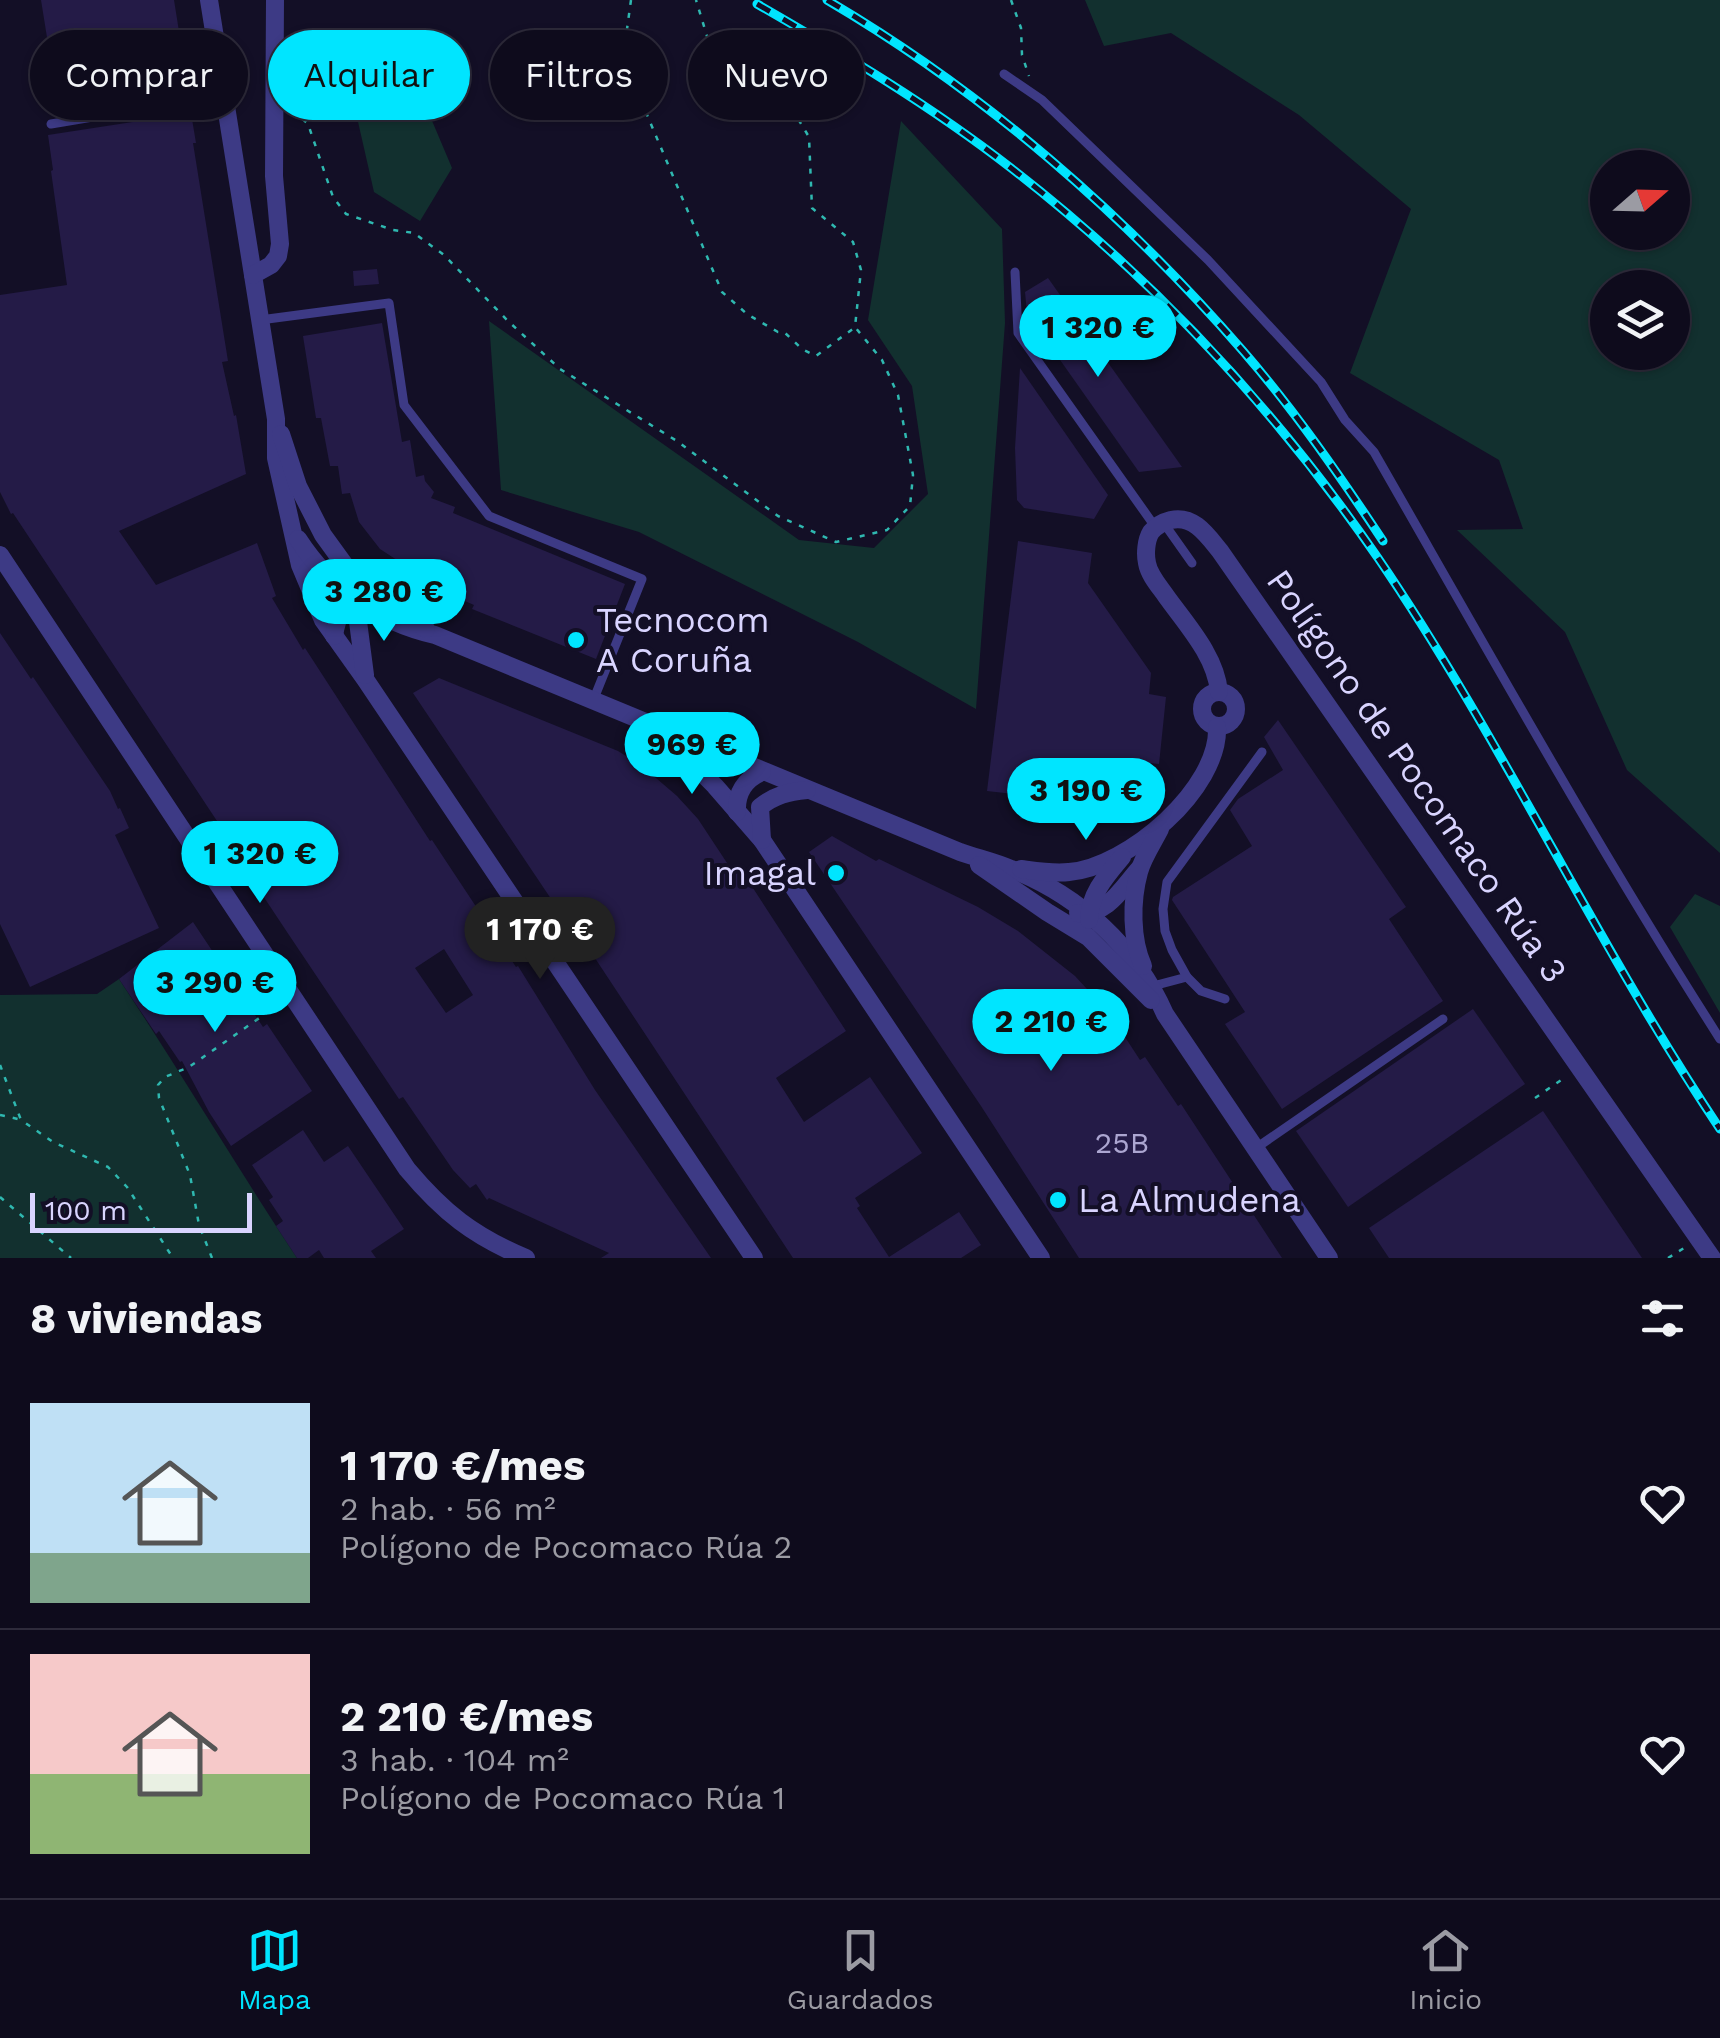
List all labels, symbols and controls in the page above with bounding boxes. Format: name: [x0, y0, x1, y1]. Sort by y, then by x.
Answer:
chip: Comprar: [30, 30, 248, 120]
chip: Alquilar: [268, 30, 470, 120]
chip: Filtros: [490, 30, 668, 120]
chip: Nuevo: [688, 30, 864, 120]
north arrow: [1590, 150, 1690, 250]
map controls: [1590, 150, 1690, 370]
button: layers: [1590, 270, 1690, 370]
pin: 1 320 €: [1006, 295, 1190, 380]
text: 1 320 €: [1041, 308, 1155, 346]
pin: 3 280 €: [292, 559, 476, 644]
street label: Polígono de Pocomaco Rúa 3: [1258, 561, 1576, 991]
text: 3 280 €: [324, 572, 444, 610]
place label: Tecnocom A Coruña: [596, 599, 770, 681]
marker: Tecnocom A Coruña: [565, 629, 587, 651]
pin: 969 €: [622, 712, 762, 797]
text: 969 €: [647, 725, 737, 763]
pin: 3 190 €: [994, 758, 1178, 843]
text: 3 190 €: [1029, 771, 1143, 809]
pin: 1 320 €: [168, 821, 352, 906]
text: 1 320 €: [203, 834, 317, 872]
place label: Imagal: [704, 852, 816, 894]
marker: Imagal: [825, 862, 847, 884]
pin: 1 170 €: [448, 897, 632, 982]
text: 1 170 €: [486, 910, 594, 948]
pin: 3 290 €: [123, 950, 307, 1035]
text: 3 290 €: [155, 963, 275, 1001]
pin: 2 210 €: [959, 989, 1143, 1074]
text: 2 210 €: [994, 1002, 1108, 1040]
house number: 25B: [1095, 1125, 1149, 1160]
place label: La Almudena: [1078, 1179, 1301, 1221]
scale bar: [30, 1188, 252, 1232]
marker: La Almudena: [1047, 1189, 1069, 1211]
text: 100 m: [45, 1194, 127, 1227]
icon: filters: [1635, 1291, 1690, 1346]
text: 8 viviendas: [30, 1294, 262, 1343]
text: 1 170 €/mes: [340, 1441, 585, 1490]
icon: home: [110, 1443, 230, 1563]
icon: heart: [1635, 1476, 1690, 1531]
text: 2 hab. · 56 m²: [340, 1490, 556, 1528]
text: Polígono de Pocomaco Rúa 2: [340, 1528, 792, 1566]
text: 2 210 €/mes: [340, 1692, 593, 1741]
icon: home: [110, 1694, 230, 1814]
icon: heart: [1635, 1727, 1690, 1782]
text: 3 hab. · 104 m²: [340, 1741, 569, 1779]
text: Polígono de Pocomaco Rúa 1: [340, 1779, 785, 1817]
tab: Mapa: [238, 1923, 311, 2016]
tab: Guardados: [787, 1923, 934, 2016]
tab: Inicio: [1409, 1923, 1482, 2016]

